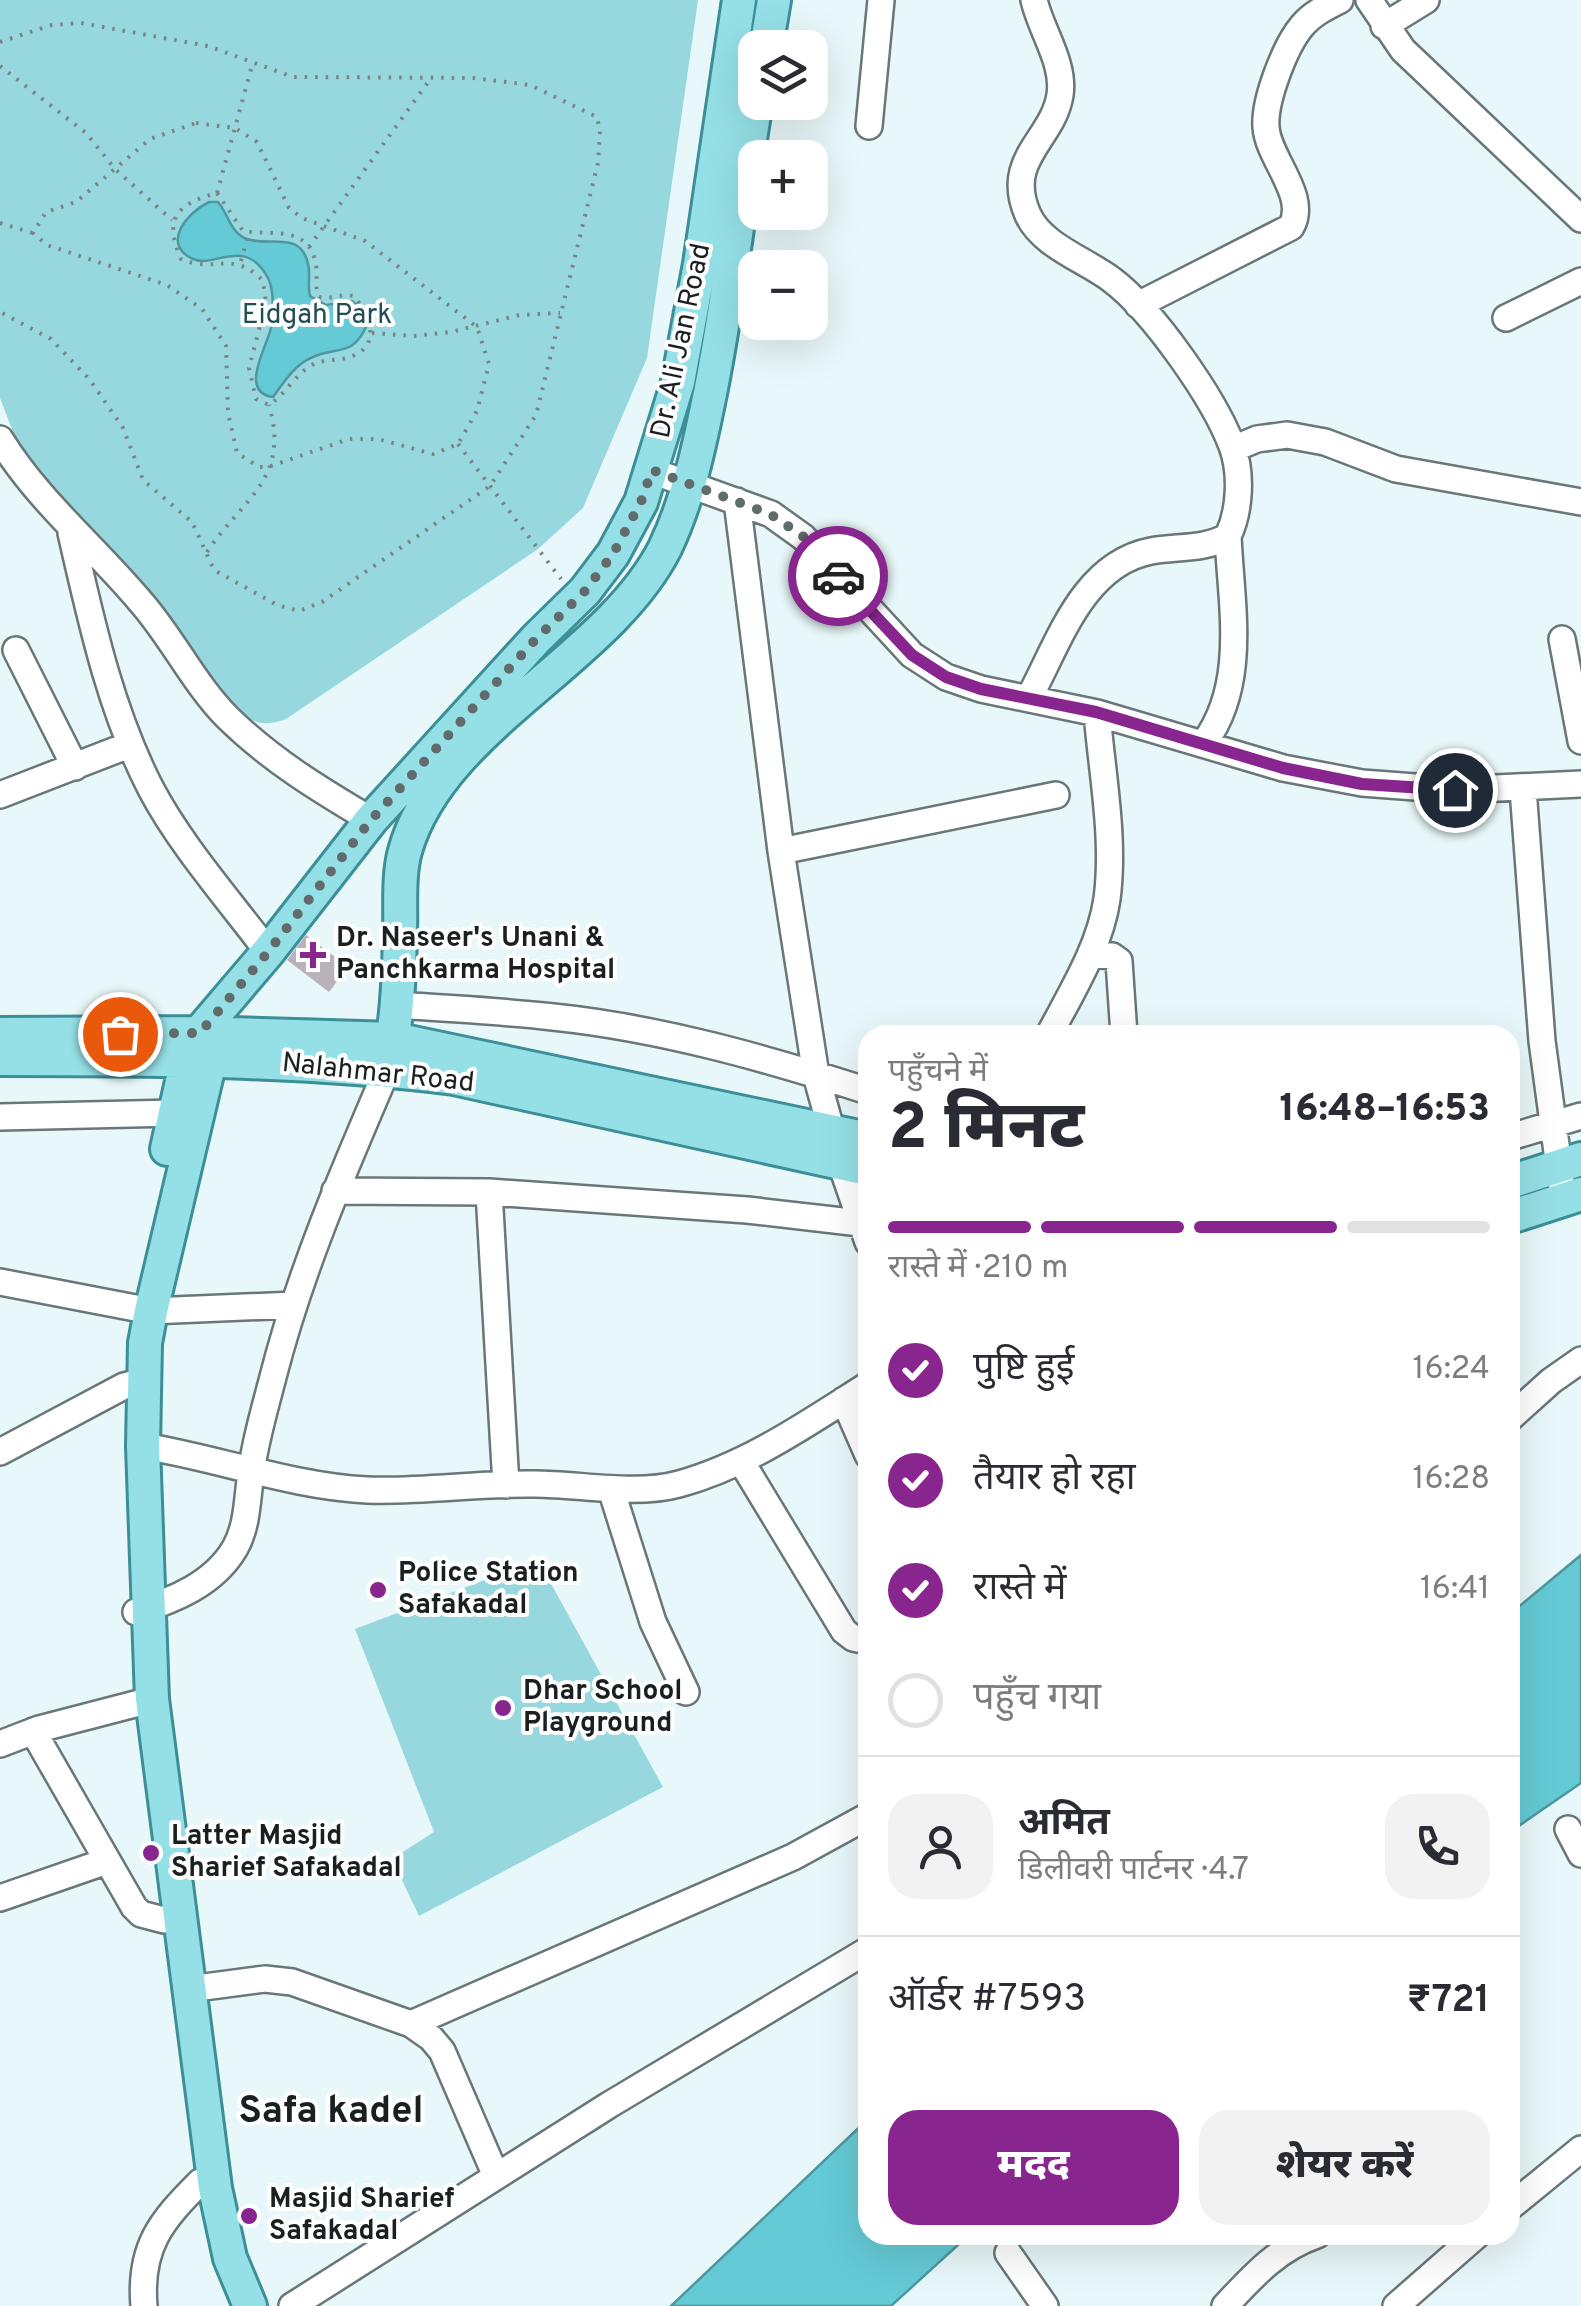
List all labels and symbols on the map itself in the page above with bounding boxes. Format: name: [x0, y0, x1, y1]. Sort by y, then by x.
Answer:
street label: Dr. Ali Jan Road: [644, 240, 720, 442]
park label: Eidgah Park: [242, 298, 392, 334]
courier: [788, 526, 888, 626]
pin: [1413, 748, 1498, 833]
place label: Dr. Naseer's Unani & Panchkarma Hospital: [336, 921, 615, 989]
marker: Dr. Naseer's Unani & Panchkarma Hospital: [300, 942, 326, 968]
pin: [78, 992, 163, 1077]
street label: Nalahmar Road: [280, 1046, 476, 1102]
place label: Police Station Safakadal: [398, 1556, 579, 1624]
marker: Police Station Safakadal: [367, 1579, 389, 1601]
place label: Dhar School Playground: [523, 1674, 683, 1742]
marker: Dhar School Playground: [492, 1697, 514, 1719]
place label: Latter Masjid Sharief Safakadal: [171, 1819, 402, 1887]
marker: Latter Masjid Sharief Safakadal: [140, 1842, 162, 1864]
district label: Safa kadel: [239, 2088, 424, 2137]
place label: Masjid Sharief Safakadal: [269, 2182, 454, 2250]
marker: Masjid Sharief Safakadal: [238, 2205, 260, 2227]

